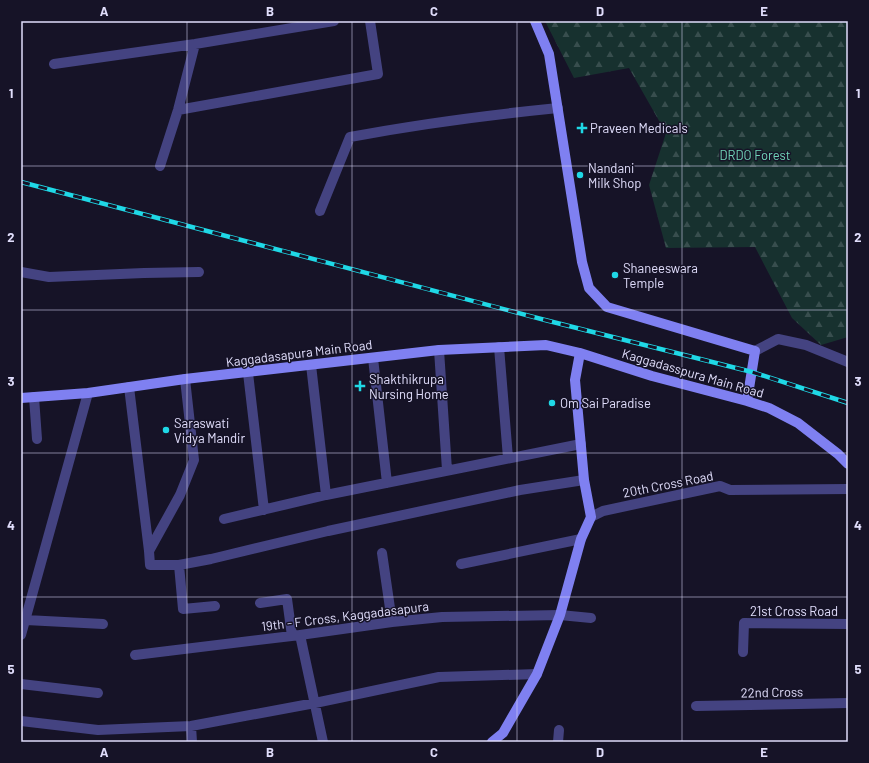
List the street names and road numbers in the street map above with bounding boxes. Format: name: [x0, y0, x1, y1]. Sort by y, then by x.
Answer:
street label: Kaggadasapura Main Road: [225, 336, 373, 370]
street label: Kaggadasspura Main Road: [620, 345, 766, 401]
street label: 20th Cross Road: [621, 467, 715, 501]
street label: 19th - F Cross, Kaggadasapura: [260, 598, 430, 634]
street label: 21st Cross Road: [750, 603, 838, 619]
street label: 22nd Cross: [741, 683, 803, 701]

